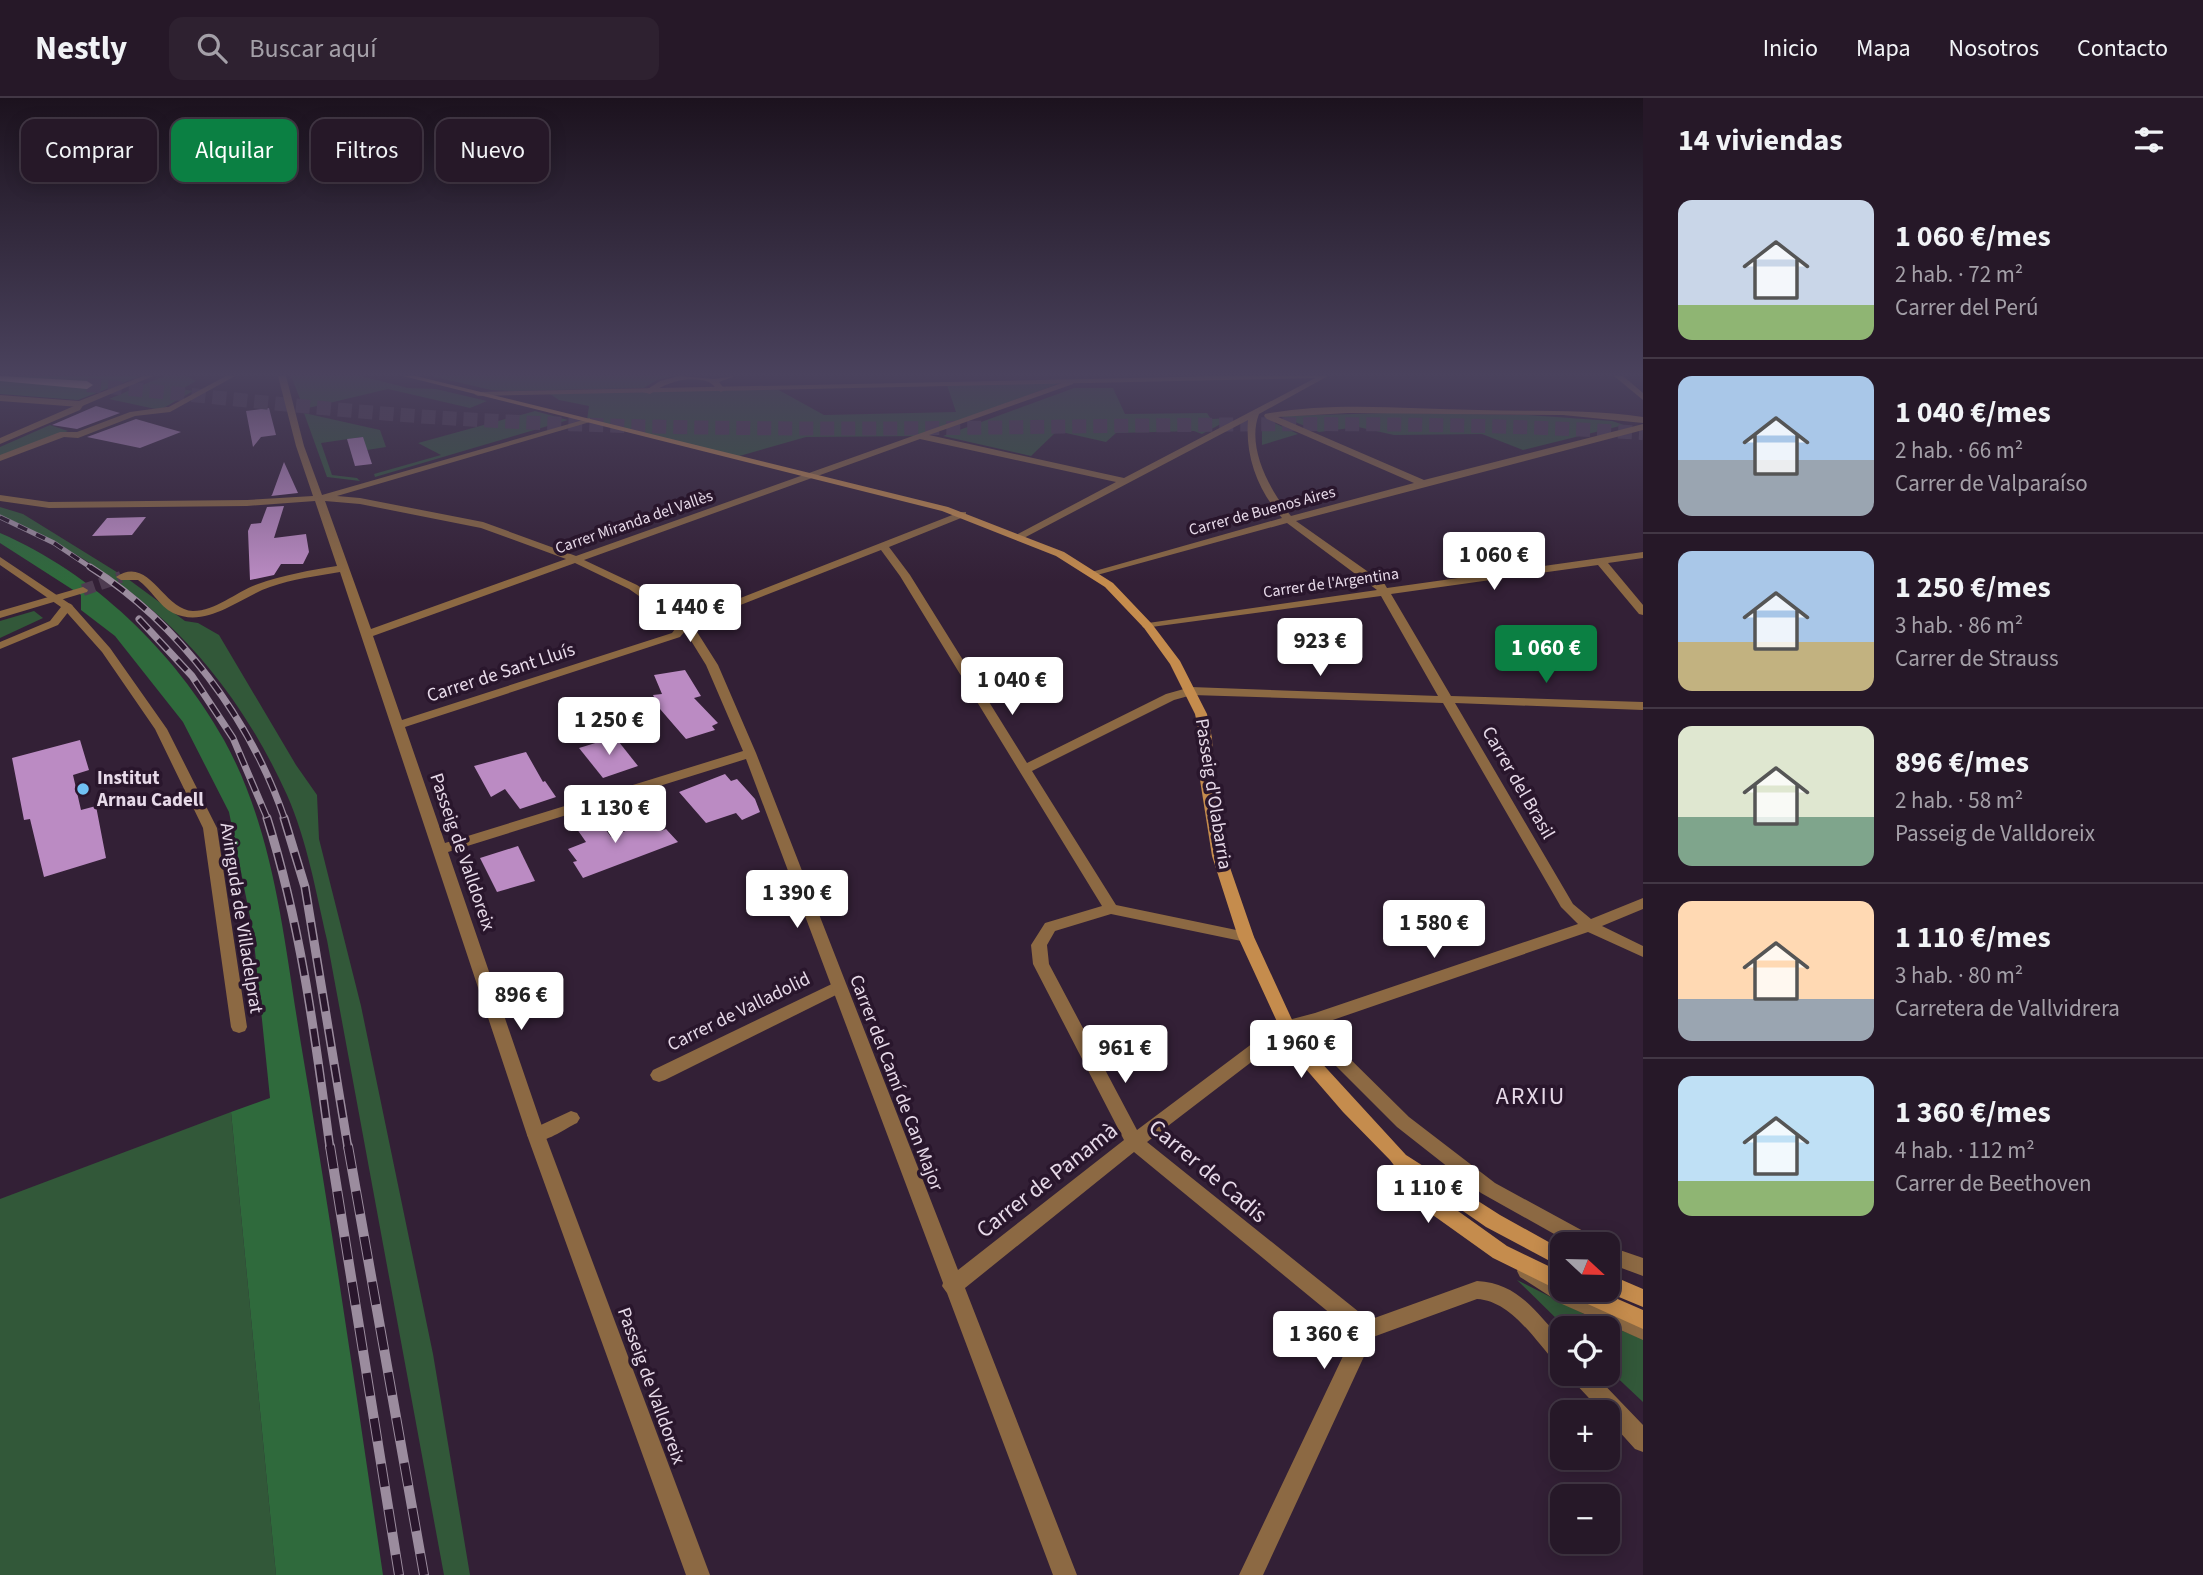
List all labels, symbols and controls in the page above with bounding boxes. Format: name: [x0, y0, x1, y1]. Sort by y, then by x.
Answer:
search box: [169, 17, 659, 80]
text: Nestly: [35, 25, 127, 72]
icon: search: [193, 29, 231, 67]
text: Buscar aquí: [249, 30, 377, 67]
text: Inicio: [1763, 31, 1818, 66]
text: Mapa: [1856, 31, 1911, 66]
text: Nosotros: [1949, 31, 2039, 66]
text: Contacto: [2077, 31, 2168, 66]
chip: Comprar: [21, 119, 157, 182]
chip: Alquilar: [171, 119, 297, 182]
chip: Filtros: [311, 119, 422, 182]
chip: Nuevo: [436, 119, 549, 182]
text: 14 viviendas: [1678, 119, 1843, 162]
icon: filters: [2130, 121, 2168, 159]
text: 1 060 €/mes: [1895, 215, 2051, 258]
icon: home: [1734, 228, 1818, 312]
text: 2 hab. · 72 m²: [1895, 258, 2023, 291]
text: Carrer del Perú: [1895, 291, 2038, 324]
text: 1 040 €/mes: [1895, 391, 2051, 434]
icon: home: [1734, 404, 1818, 488]
text: 2 hab. · 66 m²: [1895, 434, 2023, 467]
text: Carrer de Valparaíso: [1895, 467, 2088, 500]
street label: Carrer de Buenos Aires: [1186, 481, 1338, 541]
street label: Carrer Miranda del Vallès: [552, 485, 716, 559]
pin: 1 060 €: [1429, 532, 1559, 592]
text: 1 060 €: [1459, 538, 1529, 571]
street label: Carrer de l'Argentina: [1262, 563, 1400, 603]
text: 1 250 €/mes: [1895, 566, 2051, 609]
icon: home: [1734, 579, 1818, 663]
pin: 1 440 €: [625, 584, 755, 644]
text: 1 440 €: [655, 590, 725, 623]
text: 3 hab. · 86 m²: [1895, 609, 2023, 642]
pin: 923 €: [1271, 618, 1369, 678]
text: 923 €: [1293, 624, 1347, 657]
pin: 1 060 €: [1481, 626, 1611, 685]
text: 1 060 €: [1511, 631, 1581, 664]
street label: Carrer de Sant Lluís: [423, 636, 579, 710]
text: Carrer de Strauss: [1895, 642, 2059, 675]
pin: 1 040 €: [947, 658, 1077, 717]
text: 1 040 €: [977, 663, 1047, 696]
pin: 1 250 €: [544, 698, 674, 757]
text: 1 250 €: [574, 703, 644, 736]
street label: Passeig d'Olabarria: [1188, 717, 1238, 871]
street label: Carrer del Brasil: [1475, 722, 1561, 845]
text: 896 €/mes: [1895, 741, 2029, 784]
icon: home: [1734, 754, 1818, 838]
place label: Institut Arnau Cadell: [96, 765, 204, 814]
street label: Passeig de Valldoreix: [422, 770, 502, 935]
marker: Institut Arnau Cadell: [75, 781, 91, 797]
text: 2 hab. · 58 m²: [1895, 784, 2023, 817]
pin: 1 130 €: [550, 786, 680, 845]
text: 1 130 €: [580, 791, 650, 824]
text: Passeig de Valldoreix: [1895, 817, 2095, 850]
street label: Avinguda de Villadelprat: [213, 821, 269, 1016]
pin: 1 390 €: [732, 870, 862, 930]
text: 1 390 €: [762, 876, 832, 909]
pin: 1 580 €: [1369, 900, 1499, 960]
text: 1 580 €: [1399, 906, 1469, 939]
text: 1 110 €/mes: [1895, 916, 2051, 959]
icon: home: [1734, 929, 1818, 1013]
text: 3 hab. · 80 m²: [1895, 959, 2023, 992]
street label: Carrer de Valladolid: [663, 966, 815, 1058]
street label: Carrer del Camí de Can Major: [842, 971, 950, 1196]
pin: 896 €: [472, 972, 570, 1032]
text: 896 €: [494, 978, 548, 1011]
text: Carretera de Vallvidrera: [1895, 992, 2120, 1025]
pin: 1 960 €: [1236, 1020, 1366, 1080]
pin: 961 €: [1076, 1026, 1174, 1085]
text: 1 960 €: [1266, 1026, 1336, 1059]
text: 961 €: [1098, 1031, 1152, 1064]
district label: ARXIU: [1496, 1079, 1566, 1114]
text: 1 360 €/mes: [1895, 1091, 2051, 1134]
icon: home: [1734, 1104, 1818, 1188]
street label: Carrer de Cadis: [1141, 1111, 1275, 1231]
street label: Carrer de Panamà: [969, 1114, 1125, 1246]
text: 4 hab. · 112 m²: [1895, 1134, 2035, 1167]
pin: 1 110 €: [1363, 1166, 1493, 1225]
text: Carrer de Beethoven: [1895, 1167, 2092, 1200]
text: 1 110 €: [1393, 1171, 1463, 1204]
north arrow: [1550, 1232, 1620, 1302]
map controls: [1550, 1232, 1620, 1554]
street label: Passeig de Valldoreix: [610, 1304, 692, 1469]
pin: 1 360 €: [1259, 1312, 1389, 1371]
button: locate: [1550, 1316, 1620, 1386]
text: 1 360 €: [1289, 1317, 1359, 1350]
button: +: [1550, 1400, 1620, 1470]
button: −: [1550, 1484, 1620, 1554]

